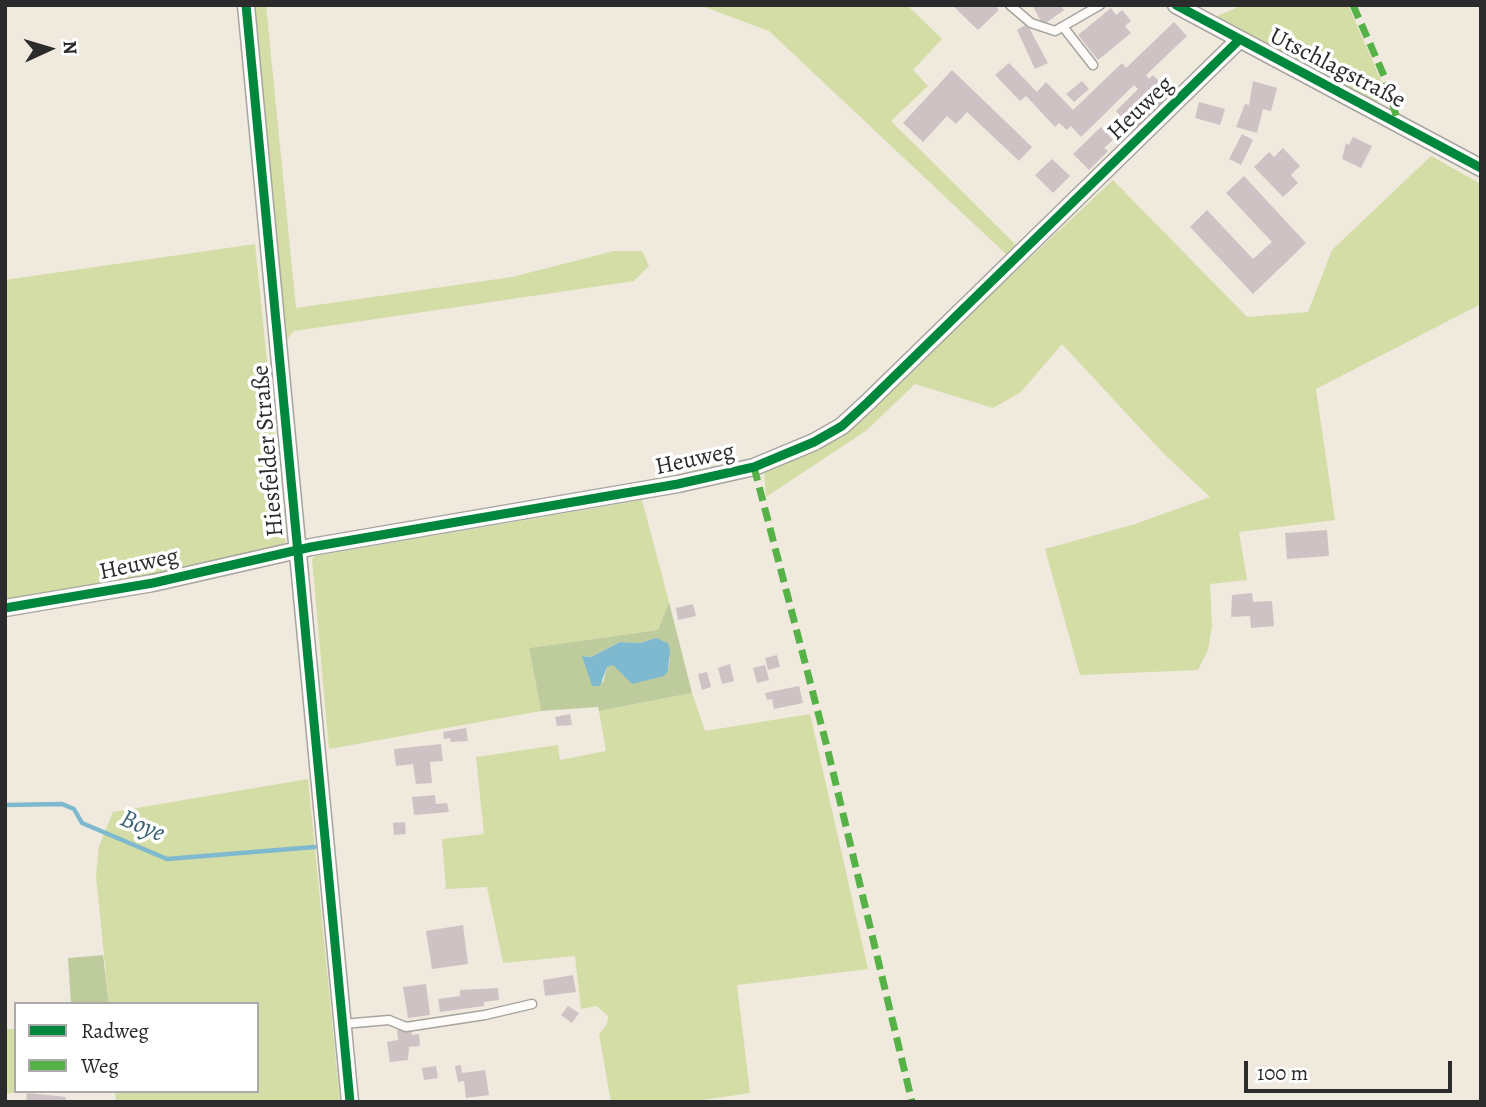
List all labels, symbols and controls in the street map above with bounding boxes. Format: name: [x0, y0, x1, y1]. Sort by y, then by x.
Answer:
north arrow: [14, 14, 84, 84]
street label: Utschlagstraße: [1264, 22, 1410, 116]
text: N: [56, 40, 83, 55]
street label: Heuweg: [1102, 71, 1180, 147]
street label: Hiesfelder Straße: [247, 364, 291, 538]
street label: Heuweg: [653, 438, 737, 482]
street label: Heuweg: [97, 543, 181, 587]
water label: Boye: [115, 804, 169, 850]
legend: [14, 1002, 259, 1093]
text: Radweg: [81, 1017, 149, 1045]
scale bar: [1248, 1048, 1456, 1092]
text: Weg: [81, 1052, 119, 1080]
text: 100 m: [1257, 1059, 1308, 1087]

